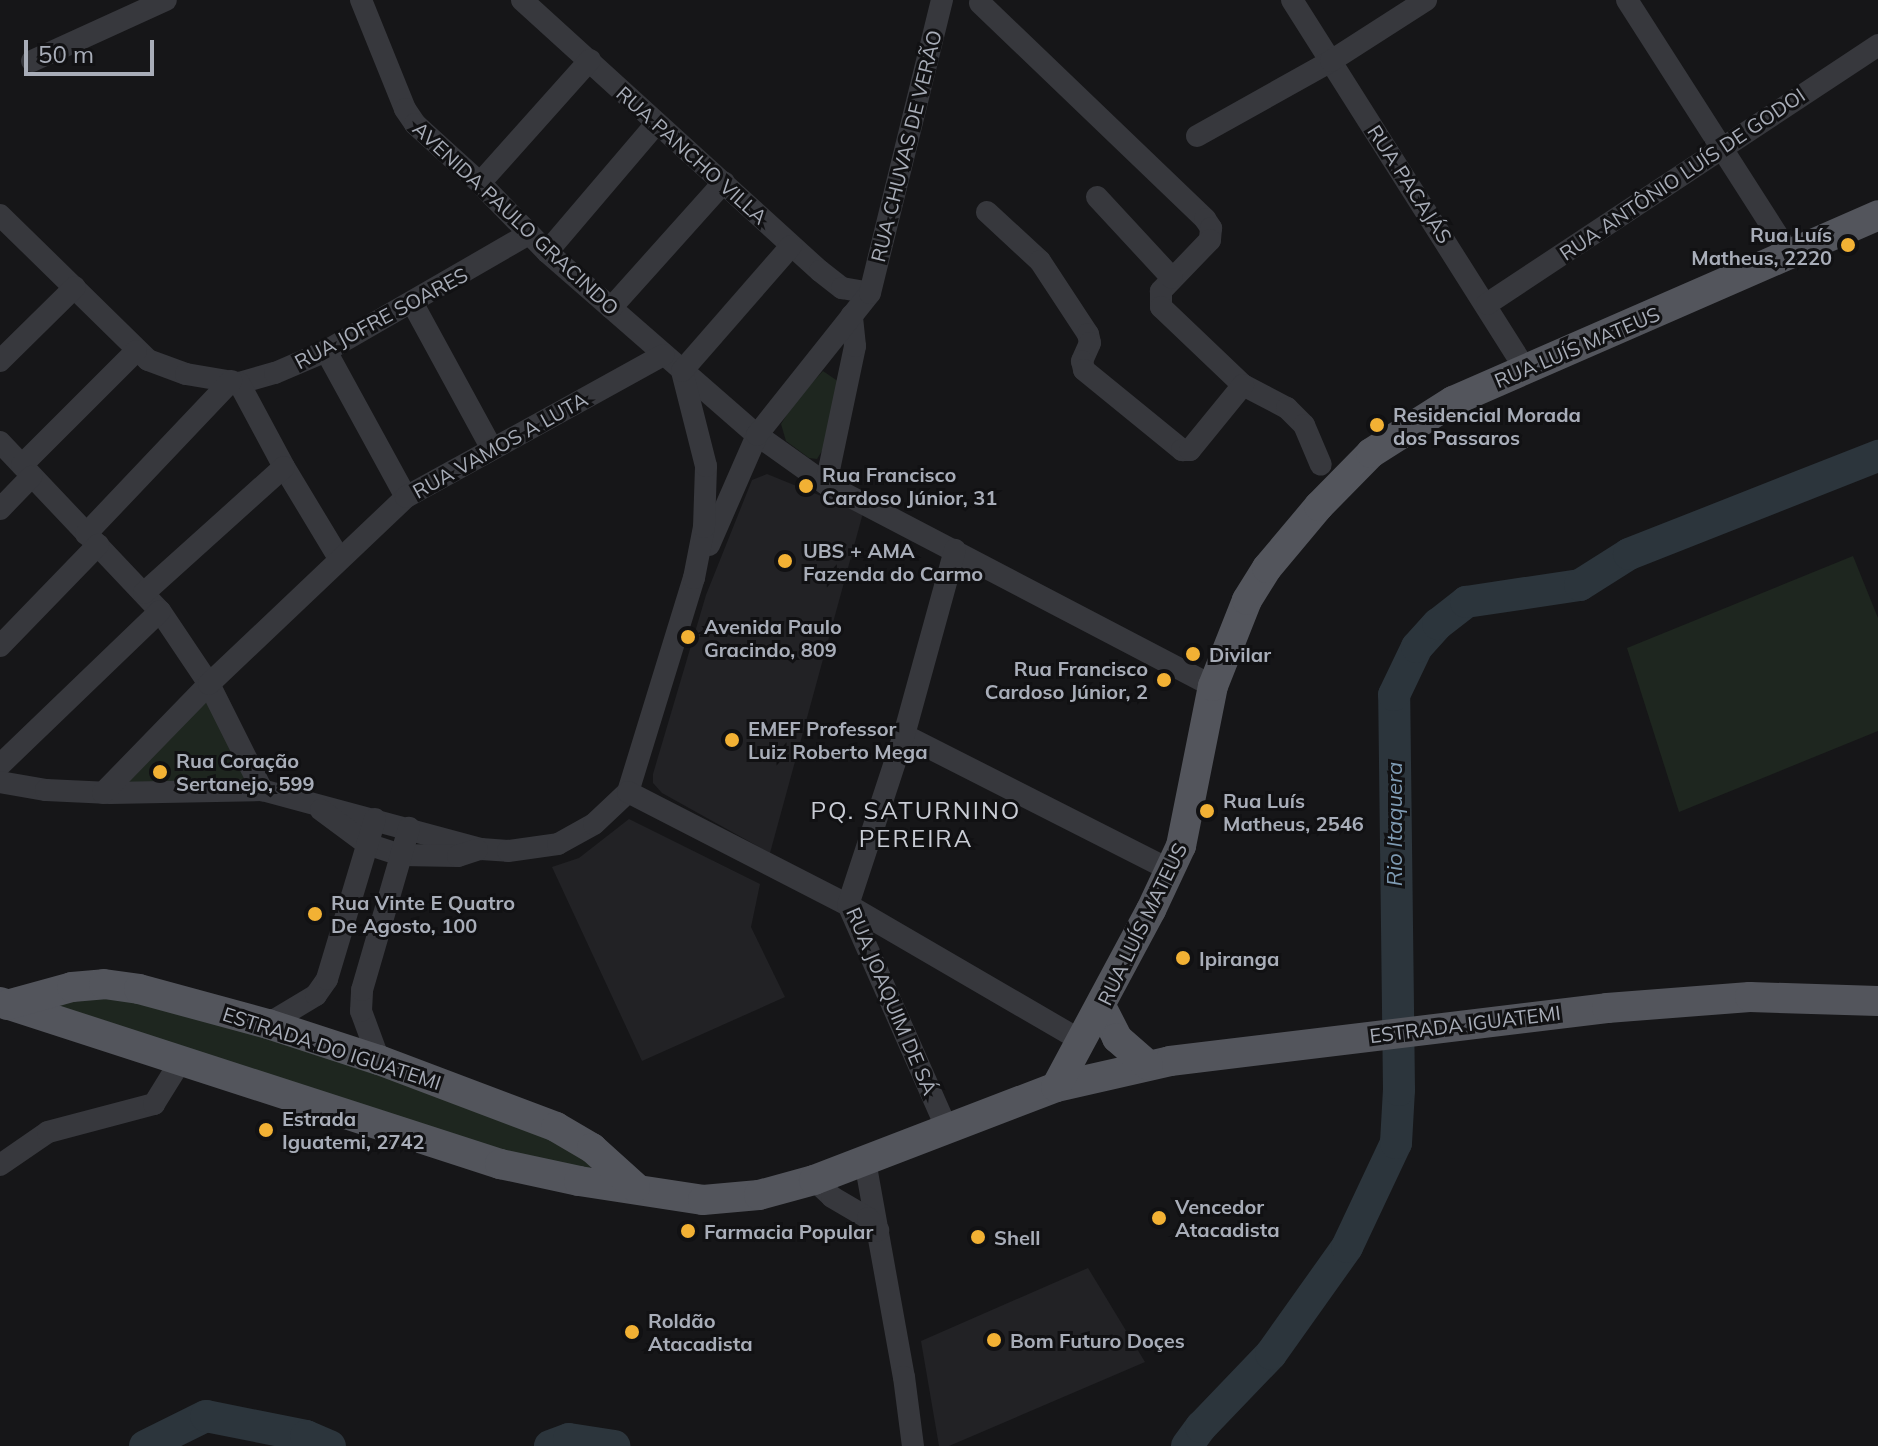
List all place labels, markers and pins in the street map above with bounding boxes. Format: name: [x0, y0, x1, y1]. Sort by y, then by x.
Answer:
place label: Rua Luís Matheus, 2220: [1691, 222, 1832, 269]
marker: Rua Luís Matheus, 2220: [1839, 236, 1857, 254]
place label: Residencial Morada dos Passaros: [1393, 402, 1581, 449]
marker: Residencial Morada dos Passaros: [1368, 416, 1386, 434]
place label: Rua Francisco Cardoso Júnior, 31: [822, 462, 997, 509]
marker: Rua Francisco Cardoso Júnior, 31: [797, 477, 815, 495]
place label: UBS + AMA Fazenda do Carmo: [803, 538, 983, 585]
marker: UBS + AMA Fazenda do Carmo: [774, 550, 796, 572]
place label: Avenida Paulo Gracindo, 809: [704, 614, 842, 661]
marker: Avenida Paulo Gracindo, 809: [679, 628, 697, 646]
place label: Divilar: [1209, 642, 1271, 666]
marker: Divilar: [1184, 645, 1202, 663]
place label: Rua Francisco Cardoso Júnior, 2: [985, 656, 1148, 703]
marker: Rua Francisco Cardoso Júnior, 2: [1155, 671, 1173, 689]
place label: EMEF Professor Luiz Roberto Mega: [748, 716, 928, 763]
marker: EMEF Professor Luiz Roberto Mega: [723, 731, 741, 749]
place label: Rua Coração Sertanejo, 599: [176, 748, 314, 795]
marker: Rua Coração Sertanejo, 599: [151, 763, 169, 781]
place label: Rua Luís Matheus, 2546: [1223, 788, 1364, 835]
marker: Rua Luís Matheus, 2546: [1198, 802, 1216, 820]
place label: Rua Vinte E Quatro De Agosto, 100: [331, 890, 515, 937]
marker: Rua Vinte E Quatro De Agosto, 100: [306, 905, 324, 923]
place label: Ipiranga: [1199, 946, 1279, 970]
marker: Ipiranga: [1174, 949, 1192, 967]
place label: Estrada Iguatemi, 2742: [282, 1106, 425, 1153]
marker: Estrada Iguatemi, 2742: [257, 1121, 275, 1139]
place label: Vencedor Atacadista: [1175, 1194, 1280, 1241]
marker: Vencedor Atacadista: [1150, 1209, 1168, 1227]
place label: Farmacia Popular: [704, 1219, 873, 1243]
marker: Farmacia Popular: [679, 1222, 697, 1240]
place label: Shell: [994, 1225, 1040, 1249]
marker: Shell: [969, 1228, 987, 1246]
place label: Roldão Atacadista: [648, 1308, 753, 1355]
marker: Roldão Atacadista: [623, 1323, 641, 1341]
place label: Bom Futuro Doçes: [1010, 1328, 1185, 1352]
marker: Bom Futuro Doçes: [985, 1331, 1003, 1349]

